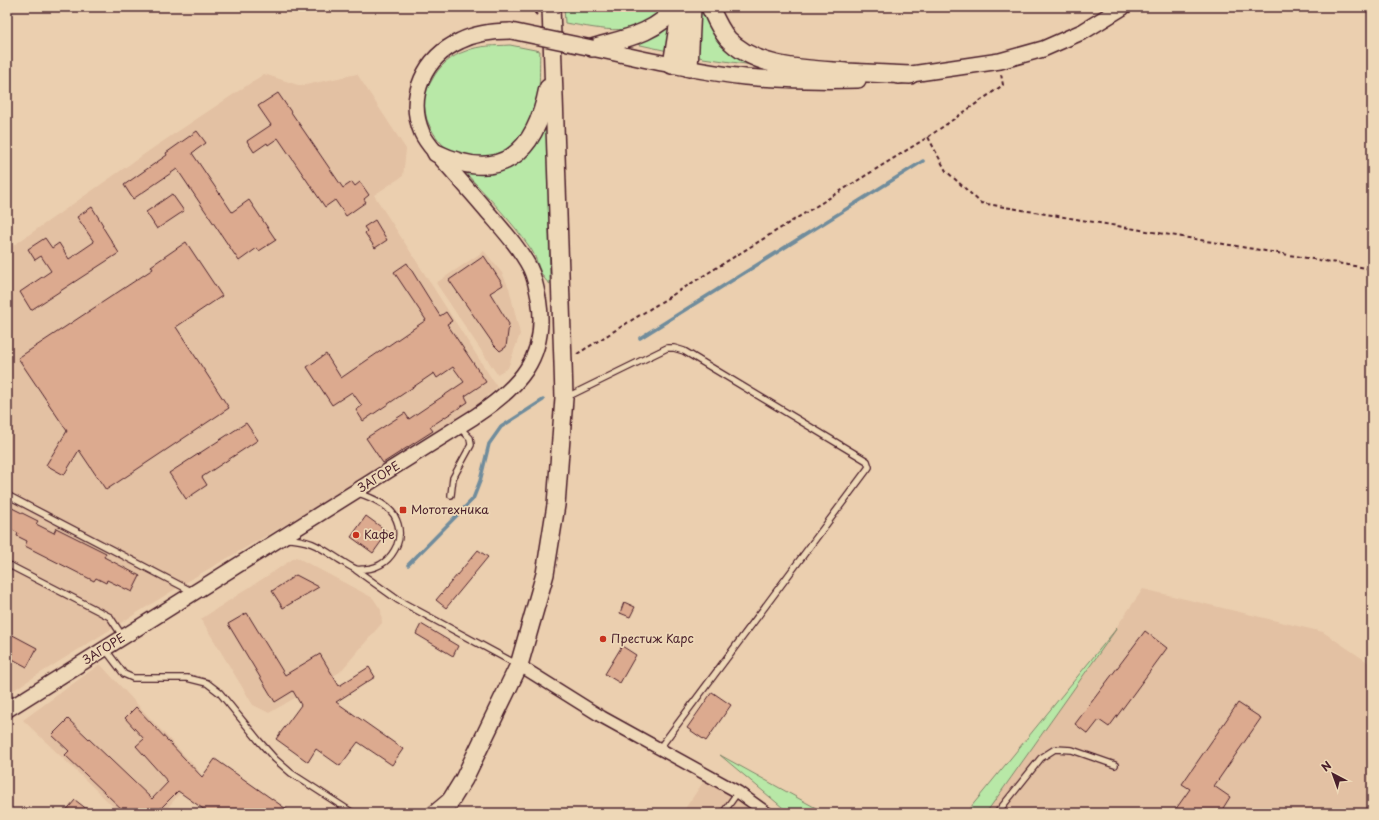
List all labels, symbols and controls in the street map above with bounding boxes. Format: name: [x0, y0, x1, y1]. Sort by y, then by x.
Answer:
street label: ЗАГОРЕ: [354, 456, 403, 496]
place label: Мототехника: [411, 500, 489, 518]
marker: Мототехника: [398, 505, 408, 515]
place label: Кафе: [364, 525, 395, 543]
marker: Кафе: [351, 530, 361, 540]
street label: ЗАГОРЕ: [79, 628, 128, 668]
place label: Престиж Карс: [611, 629, 694, 647]
marker: Престиж Карс: [598, 634, 608, 644]
north arrow: [1313, 754, 1353, 794]
text: N: [1317, 757, 1335, 775]

